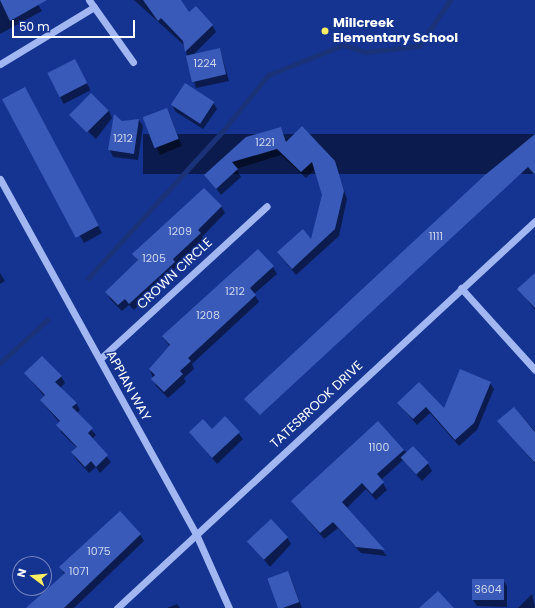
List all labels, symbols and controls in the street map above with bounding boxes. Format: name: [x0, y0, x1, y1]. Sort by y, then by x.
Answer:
scale bar: [14, 12, 137, 38]
place label: Millcreek Elementary School: [333, 16, 458, 47]
text: 50 m: [19, 18, 50, 35]
marker: Millcreek Elementary School: [320, 26, 330, 36]
house number: 1224: [193, 56, 217, 70]
house number: 1212: [113, 131, 133, 145]
house number: 1221: [255, 135, 275, 149]
house number: 1209: [168, 224, 192, 238]
house number: 1111: [429, 229, 443, 243]
street label: CROWN CIRCLE: [134, 235, 216, 313]
house number: 1205: [142, 251, 166, 265]
house number: 1212: [225, 284, 245, 298]
house number: 1208: [196, 308, 220, 322]
street label: APPIAN WAY: [102, 348, 154, 424]
street label: TATESBROOK DRIVE: [268, 358, 366, 452]
house number: 1100: [369, 440, 389, 454]
house number: 1075: [87, 544, 111, 558]
north arrow: [12, 556, 52, 596]
house number: 1071: [69, 564, 89, 578]
text: N: [13, 567, 30, 579]
house number: 3604: [474, 582, 502, 596]

